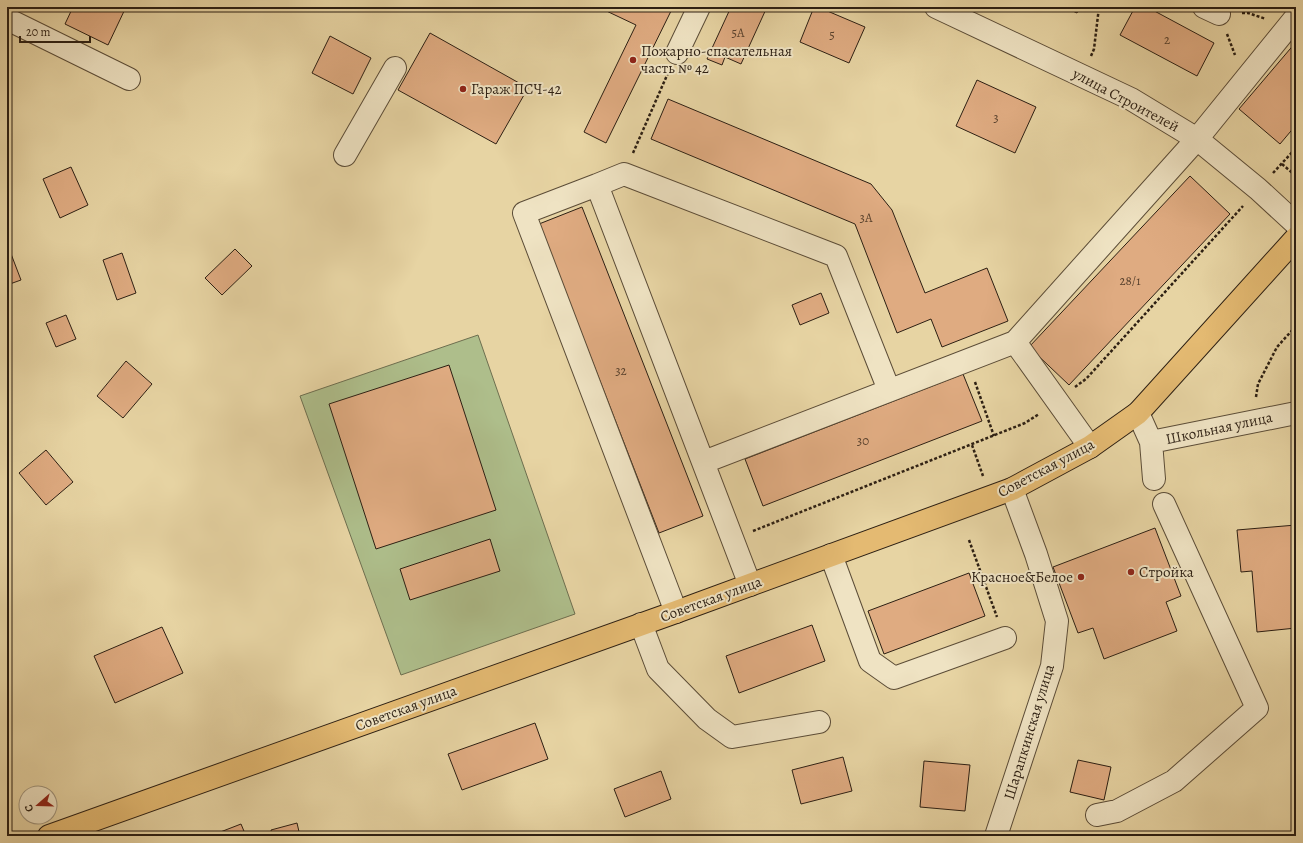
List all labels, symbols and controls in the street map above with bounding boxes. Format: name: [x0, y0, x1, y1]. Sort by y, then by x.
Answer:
scale bar: [20, 18, 90, 44]
text: 20 m: [26, 24, 50, 40]
house number: 5А: [731, 24, 745, 41]
house number: 5: [829, 26, 835, 43]
house number: 2: [1164, 31, 1170, 48]
place label: Пожарно-спасательная часть № 42: [641, 41, 792, 78]
marker: Пожарно-спасательная часть № 42: [628, 55, 638, 65]
street label: улица Строителей: [1068, 63, 1183, 137]
place label: Гараж ПСЧ-42: [471, 79, 562, 99]
marker: Гараж ПСЧ-42: [458, 84, 468, 94]
house number: 3: [993, 109, 999, 126]
house number: 3А: [859, 209, 873, 226]
house number: 28/1: [1119, 272, 1141, 289]
house number: 32: [615, 362, 627, 379]
street label: Школьная улица: [1164, 407, 1274, 449]
house number: 30: [857, 432, 869, 449]
street label: Советская улица: [994, 434, 1098, 502]
place label: Стройка: [1139, 562, 1194, 582]
place label: Красное&Белое: [971, 567, 1073, 587]
marker: Стройка: [1126, 567, 1136, 577]
street label: Советская улица: [657, 571, 765, 627]
marker: Красное&Белое: [1076, 572, 1086, 582]
street label: Шарапкинская улица: [999, 662, 1059, 802]
street label: Советская улица: [352, 680, 460, 736]
north arrow: [18, 785, 58, 825]
text: С: [21, 802, 37, 814]

